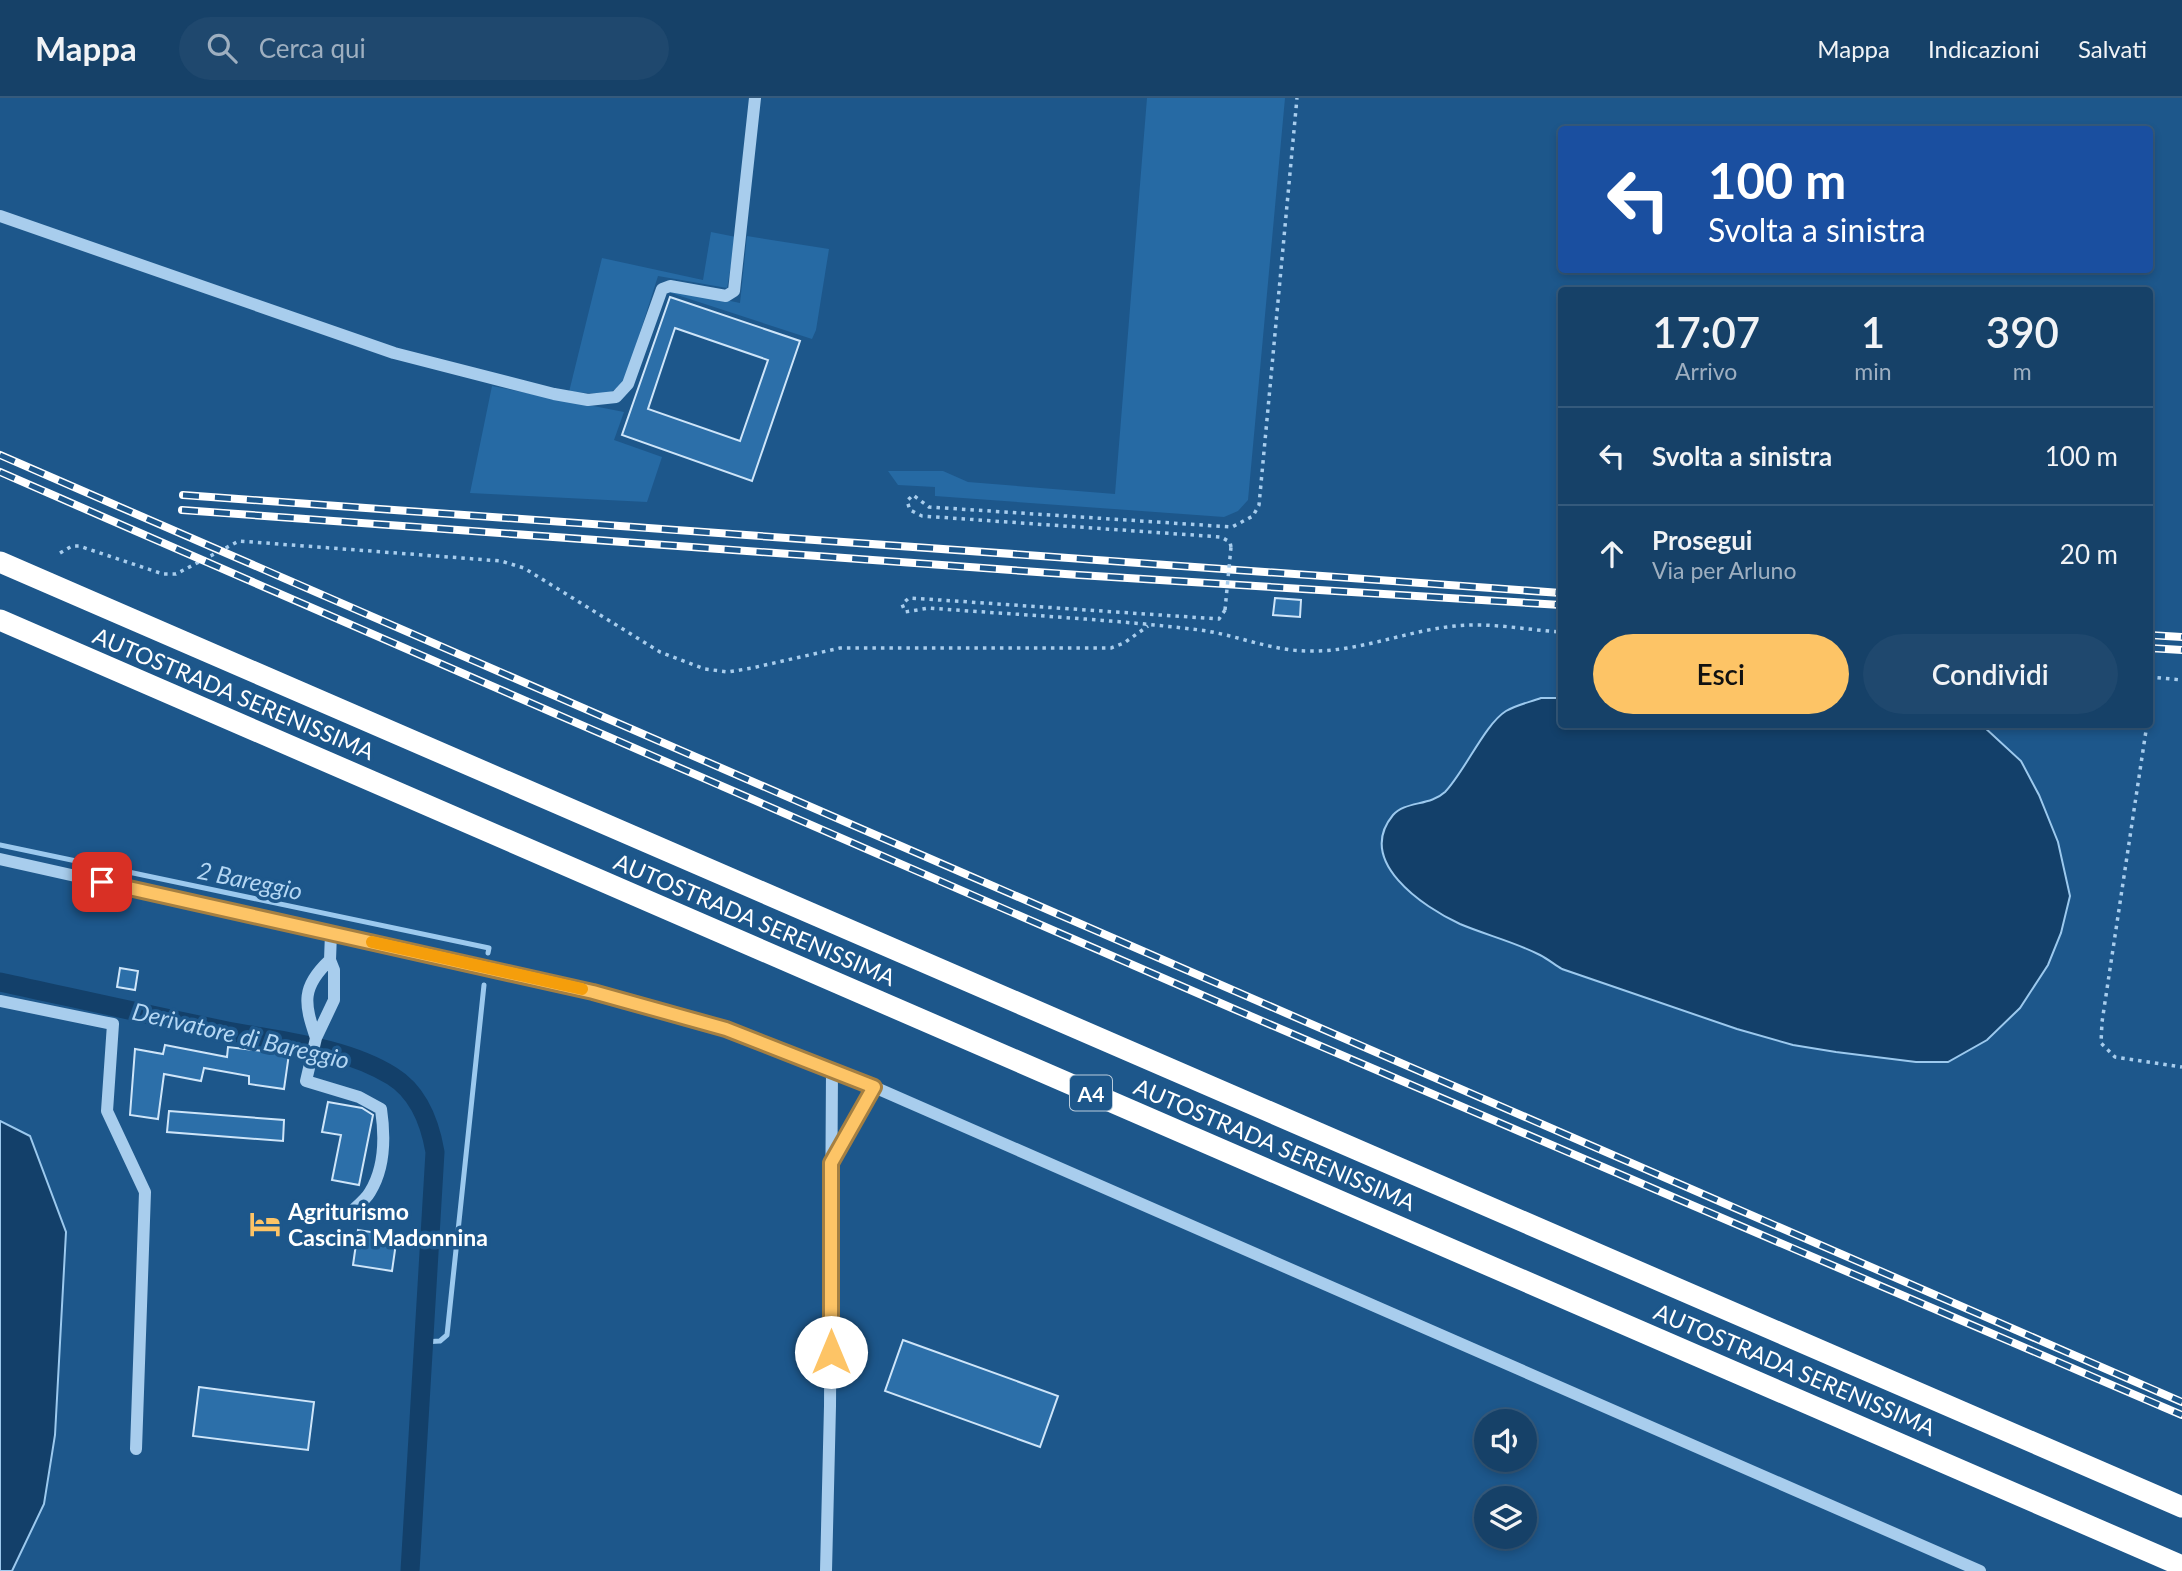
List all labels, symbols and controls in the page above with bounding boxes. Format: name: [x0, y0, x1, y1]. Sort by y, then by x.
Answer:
search box: [179, 17, 669, 80]
text: Mappa: [35, 28, 137, 68]
icon: search: [203, 29, 241, 67]
text: Cerca qui: [259, 32, 366, 64]
text: Mappa: [1817, 34, 1890, 63]
text: Indicazioni: [1928, 34, 2040, 63]
text: Salvati: [2078, 34, 2147, 63]
text: 100 m: [1708, 151, 1846, 209]
icon: left: [1593, 154, 1684, 245]
text: Svolta a sinistra: [1708, 210, 1926, 249]
text: 17:07: [1652, 307, 1760, 357]
text: 1: [1861, 307, 1885, 357]
text: 390: [1986, 307, 2059, 357]
text: Arrivo: [1675, 357, 1737, 385]
text: min: [1854, 357, 1892, 385]
text: m: [2013, 357, 2032, 385]
icon: left: [1593, 437, 1631, 475]
text: Svolta a sinistra: [1652, 440, 1832, 472]
text: 100 m: [2045, 440, 2118, 472]
text: Prosegui: [1652, 524, 1752, 556]
icon: ahead: [1593, 535, 1631, 573]
text: 20 m: [2060, 538, 2118, 570]
text: Via per Arluno: [1652, 556, 1796, 584]
street label: AUTOSTRADA SERENISSIMA: [89, 621, 379, 765]
button: Esci: [1593, 634, 1849, 714]
button: Condividi: [1863, 634, 2118, 714]
street label: AUTOSTRADA SERENISSIMA: [610, 847, 900, 991]
pin: [72, 852, 132, 912]
water label: 2 Bareggio: [195, 855, 305, 905]
icon: arrive: [83, 863, 121, 901]
water label: Derivatore di Bareggio: [130, 996, 352, 1074]
street label: AUTOSTRADA SERENISSIMA: [1130, 1072, 1420, 1216]
road number: A4: [1070, 1076, 1112, 1110]
place label: Agriturismo Cascina Madonnina: [287, 1197, 488, 1251]
hotel icon: Agriturismo Cascina Madonnina: [248, 1207, 282, 1241]
street label: AUTOSTRADA SERENISSIMA: [1650, 1297, 1940, 1441]
position arrow: [794, 1315, 868, 1389]
map controls: [1474, 1409, 1537, 1549]
button: sound: [1474, 1409, 1537, 1472]
button: layers: [1474, 1486, 1537, 1549]

